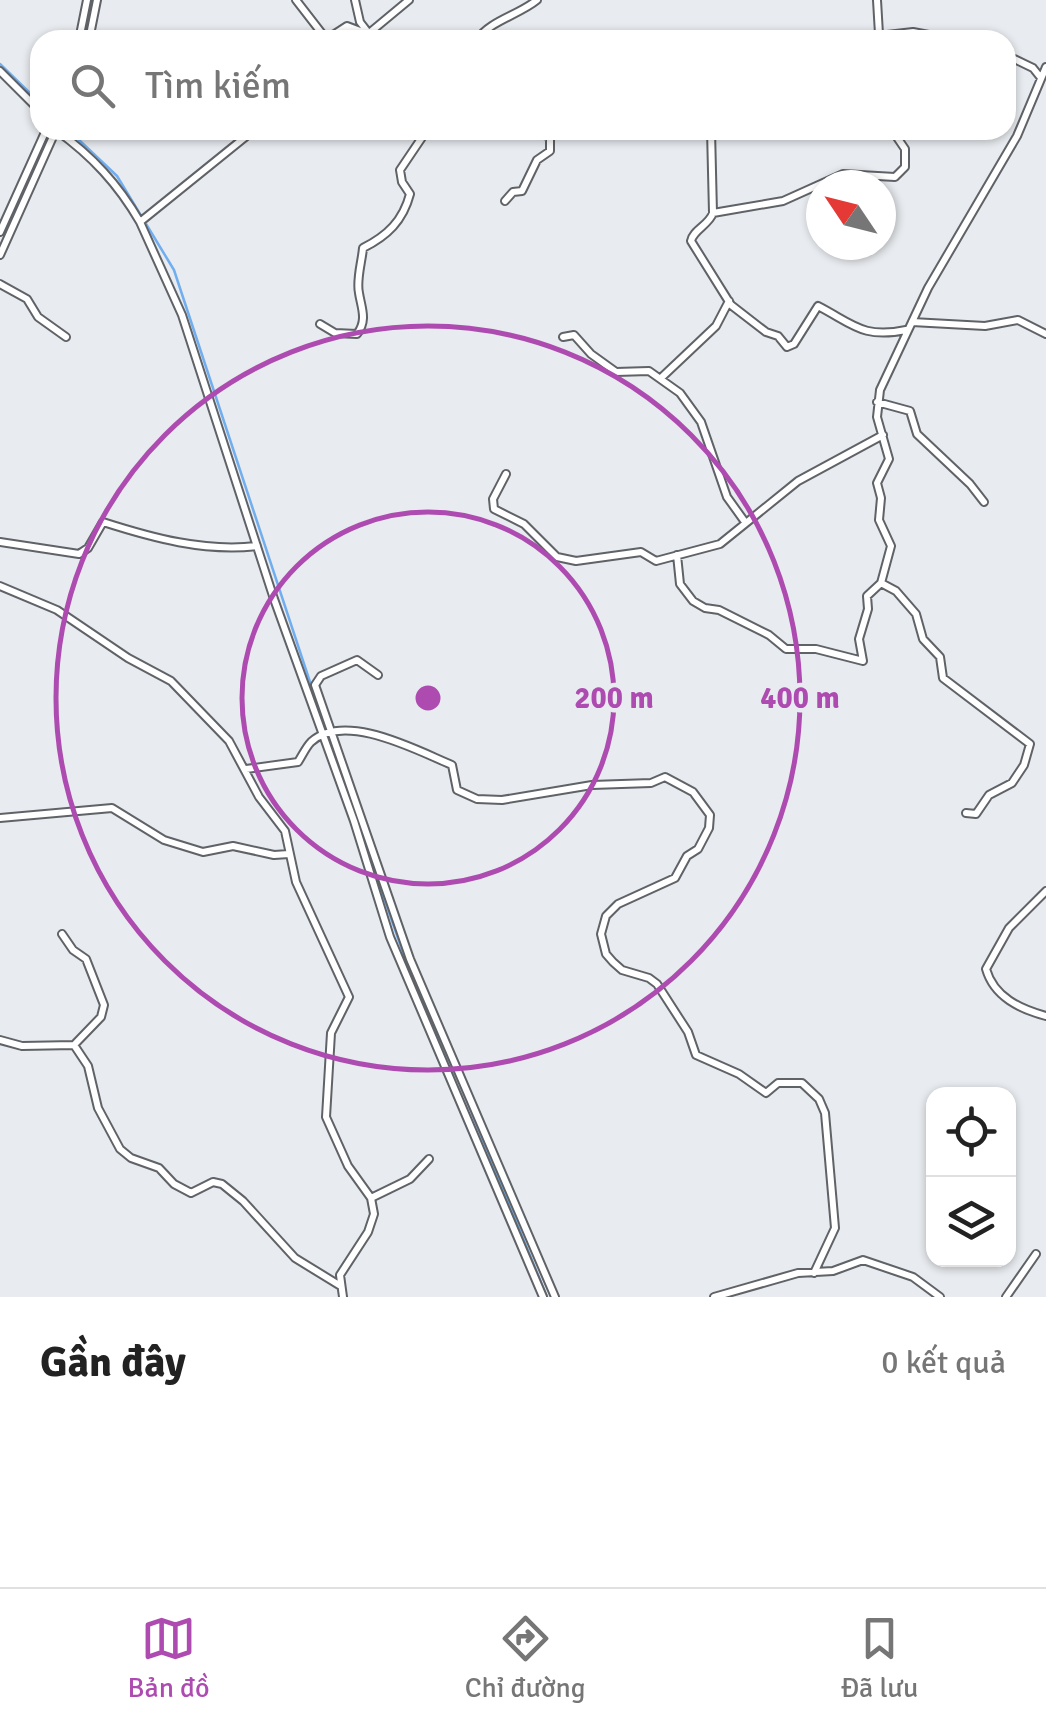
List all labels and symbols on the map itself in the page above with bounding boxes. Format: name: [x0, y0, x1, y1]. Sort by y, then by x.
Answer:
north arrow: [806, 170, 896, 260]
centre of rings: [410, 680, 446, 716]
text: 200 m: [574, 680, 654, 717]
text: 400 m: [760, 680, 840, 717]

